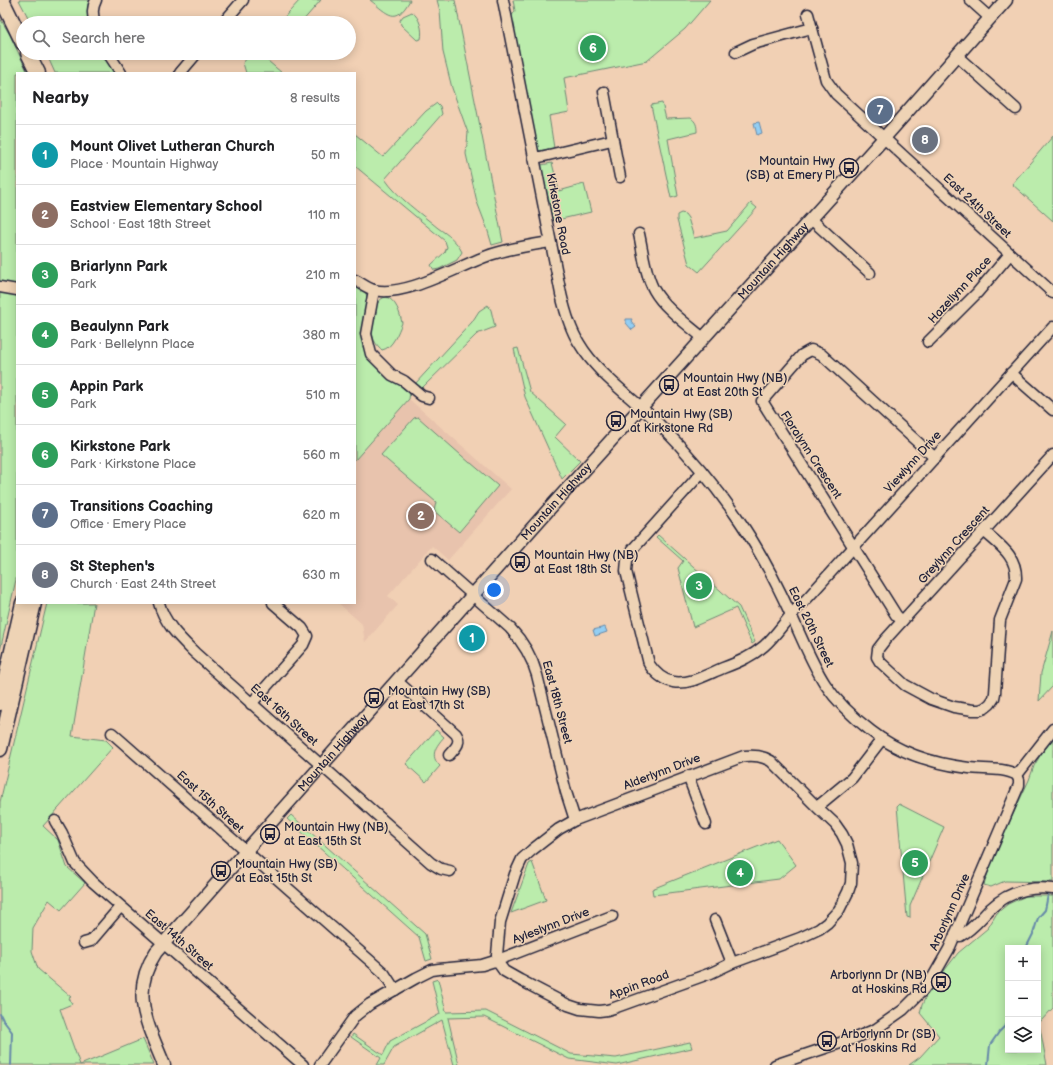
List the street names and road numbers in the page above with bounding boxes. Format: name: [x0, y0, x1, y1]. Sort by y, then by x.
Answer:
street label: East 24th Street: [940, 170, 1015, 242]
street label: Kirkstone Road: [543, 172, 573, 256]
street label: Mountain Highway: [734, 219, 812, 303]
street label: Hazellynn Place: [925, 253, 995, 327]
street label: Floralynn Crescent: [777, 408, 845, 502]
street label: Viewlynn Drive: [881, 428, 945, 496]
street label: Mountain Highway: [518, 459, 595, 543]
street label: Greylynn Crescent: [915, 503, 993, 587]
street label: East 20th Street: [785, 584, 837, 670]
street label: East 18th Street: [539, 659, 575, 746]
street label: East 16th Street: [247, 681, 321, 749]
street label: Mountain Highway: [295, 710, 372, 795]
street label: Alderlynn Drive: [621, 750, 703, 794]
street label: East 15th Street: [173, 768, 247, 836]
street label: Arborlynn Drive: [926, 871, 974, 953]
street label: Ayleslynn Drive: [510, 904, 592, 948]
street label: East 14th Street: [142, 906, 217, 974]
street label: Appin Road: [607, 967, 671, 1003]

